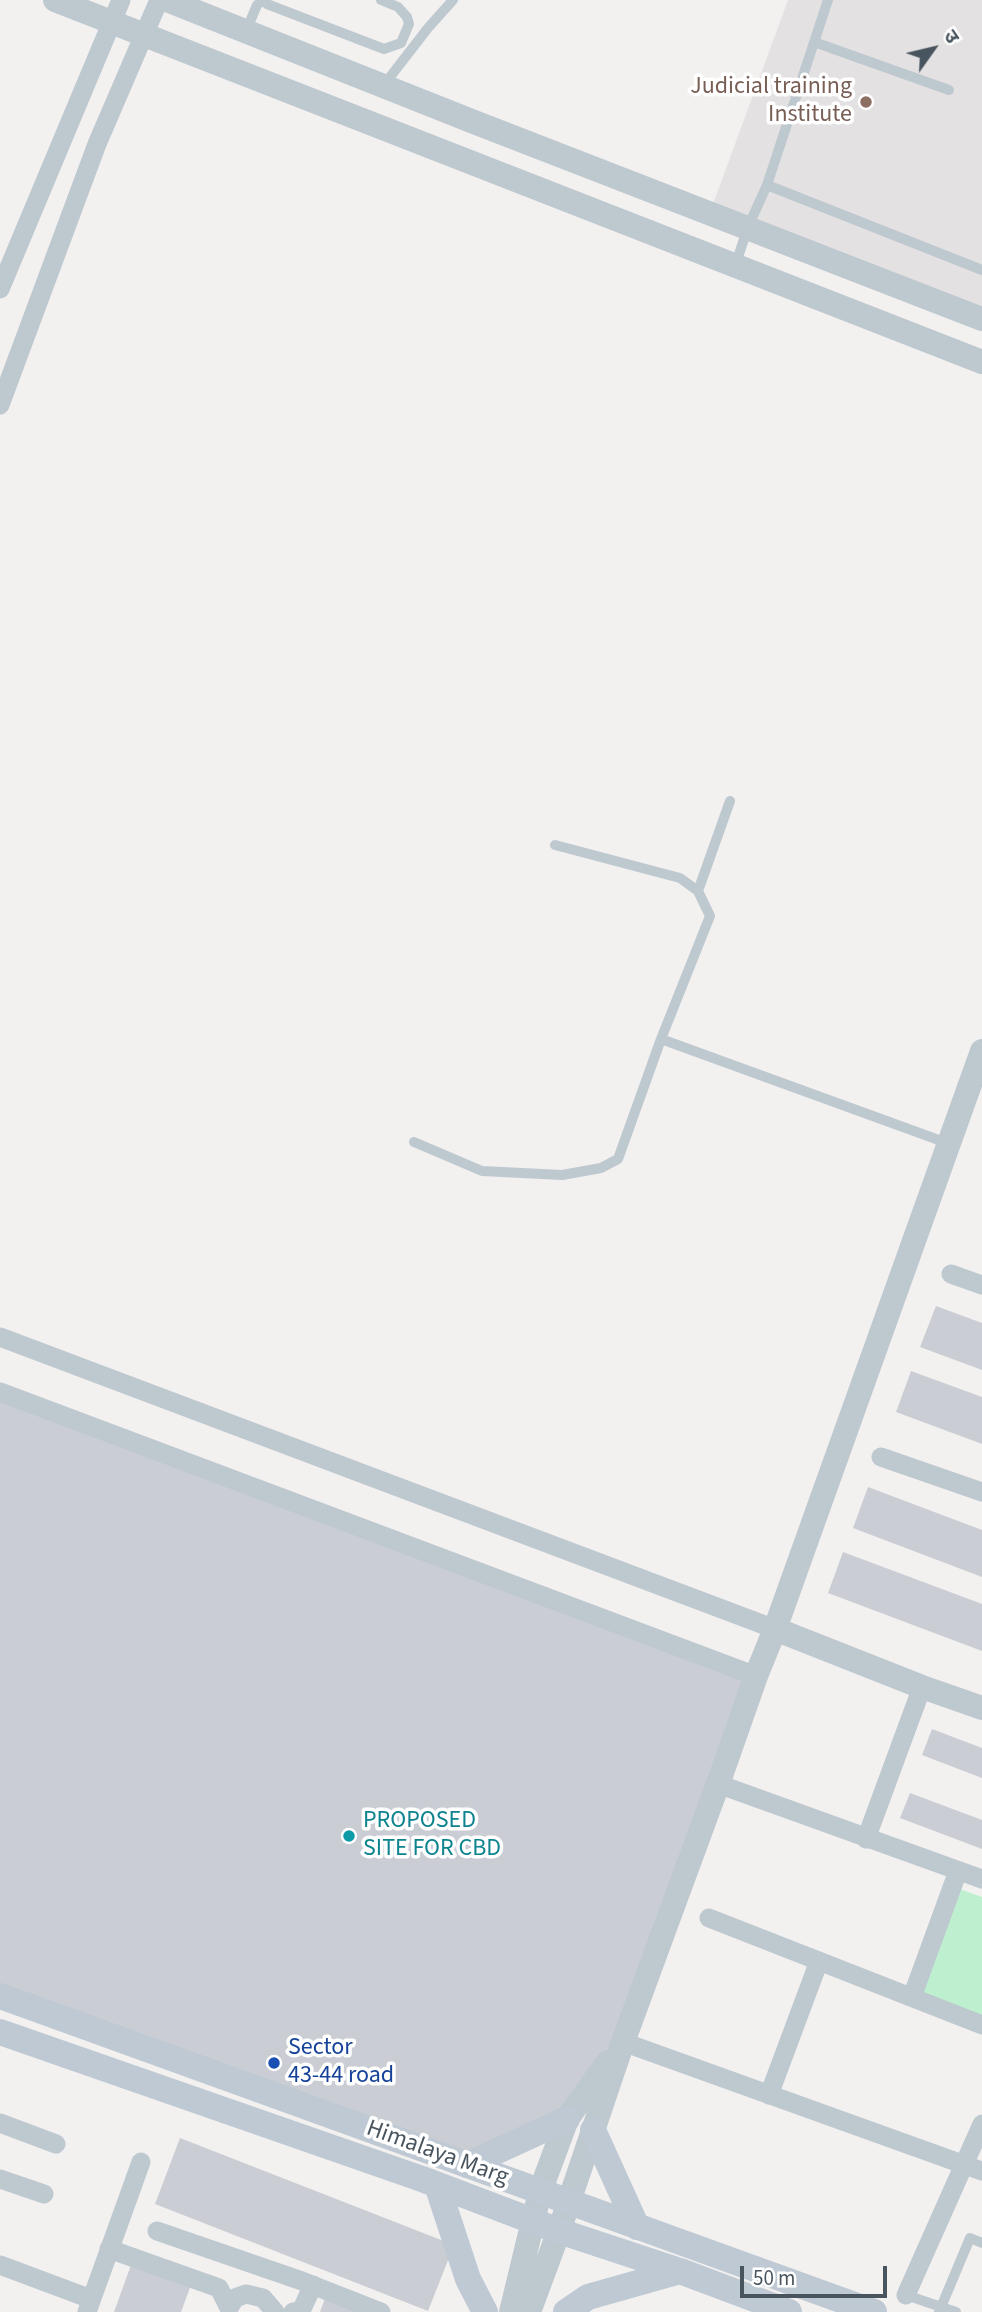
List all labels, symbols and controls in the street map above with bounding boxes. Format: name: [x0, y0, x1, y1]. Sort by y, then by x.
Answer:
north arrow: [898, 14, 968, 84]
text: उ: [937, 25, 965, 49]
place label: Judicial training Institute: [690, 74, 852, 130]
marker: Judicial training Institute: [858, 94, 874, 110]
place label: PROPOSED SITE FOR CBD: [363, 1808, 501, 1864]
marker: PROPOSED SITE FOR CBD: [341, 1828, 357, 1844]
place label: Sector 43-44 road: [288, 2035, 394, 2091]
marker: Sector 43-44 road: [266, 2055, 282, 2071]
street label: Himalaya Marg: [362, 2115, 512, 2193]
scale bar: [744, 2252, 891, 2296]
text: 50 m: [753, 2263, 795, 2293]

